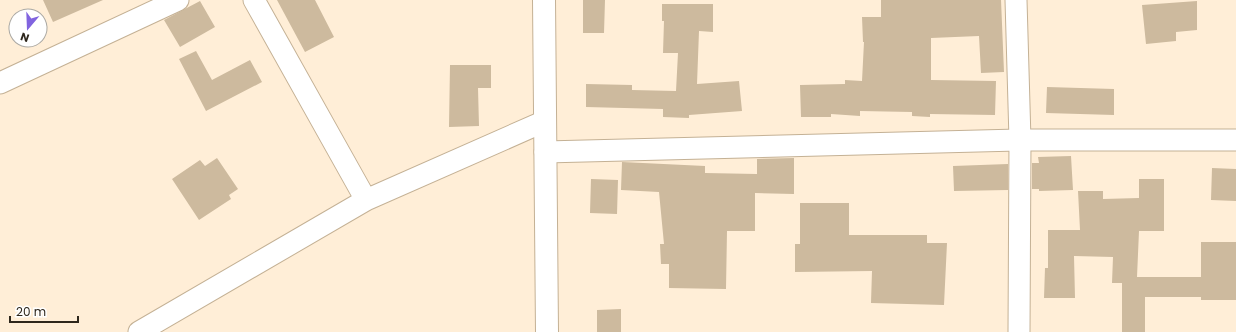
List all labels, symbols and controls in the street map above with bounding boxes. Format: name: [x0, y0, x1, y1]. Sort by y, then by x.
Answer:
north arrow: [8, 8, 48, 48]
text: N: [18, 29, 31, 46]
scale bar: [10, 298, 78, 324]
text: 20 m: [16, 303, 46, 320]

